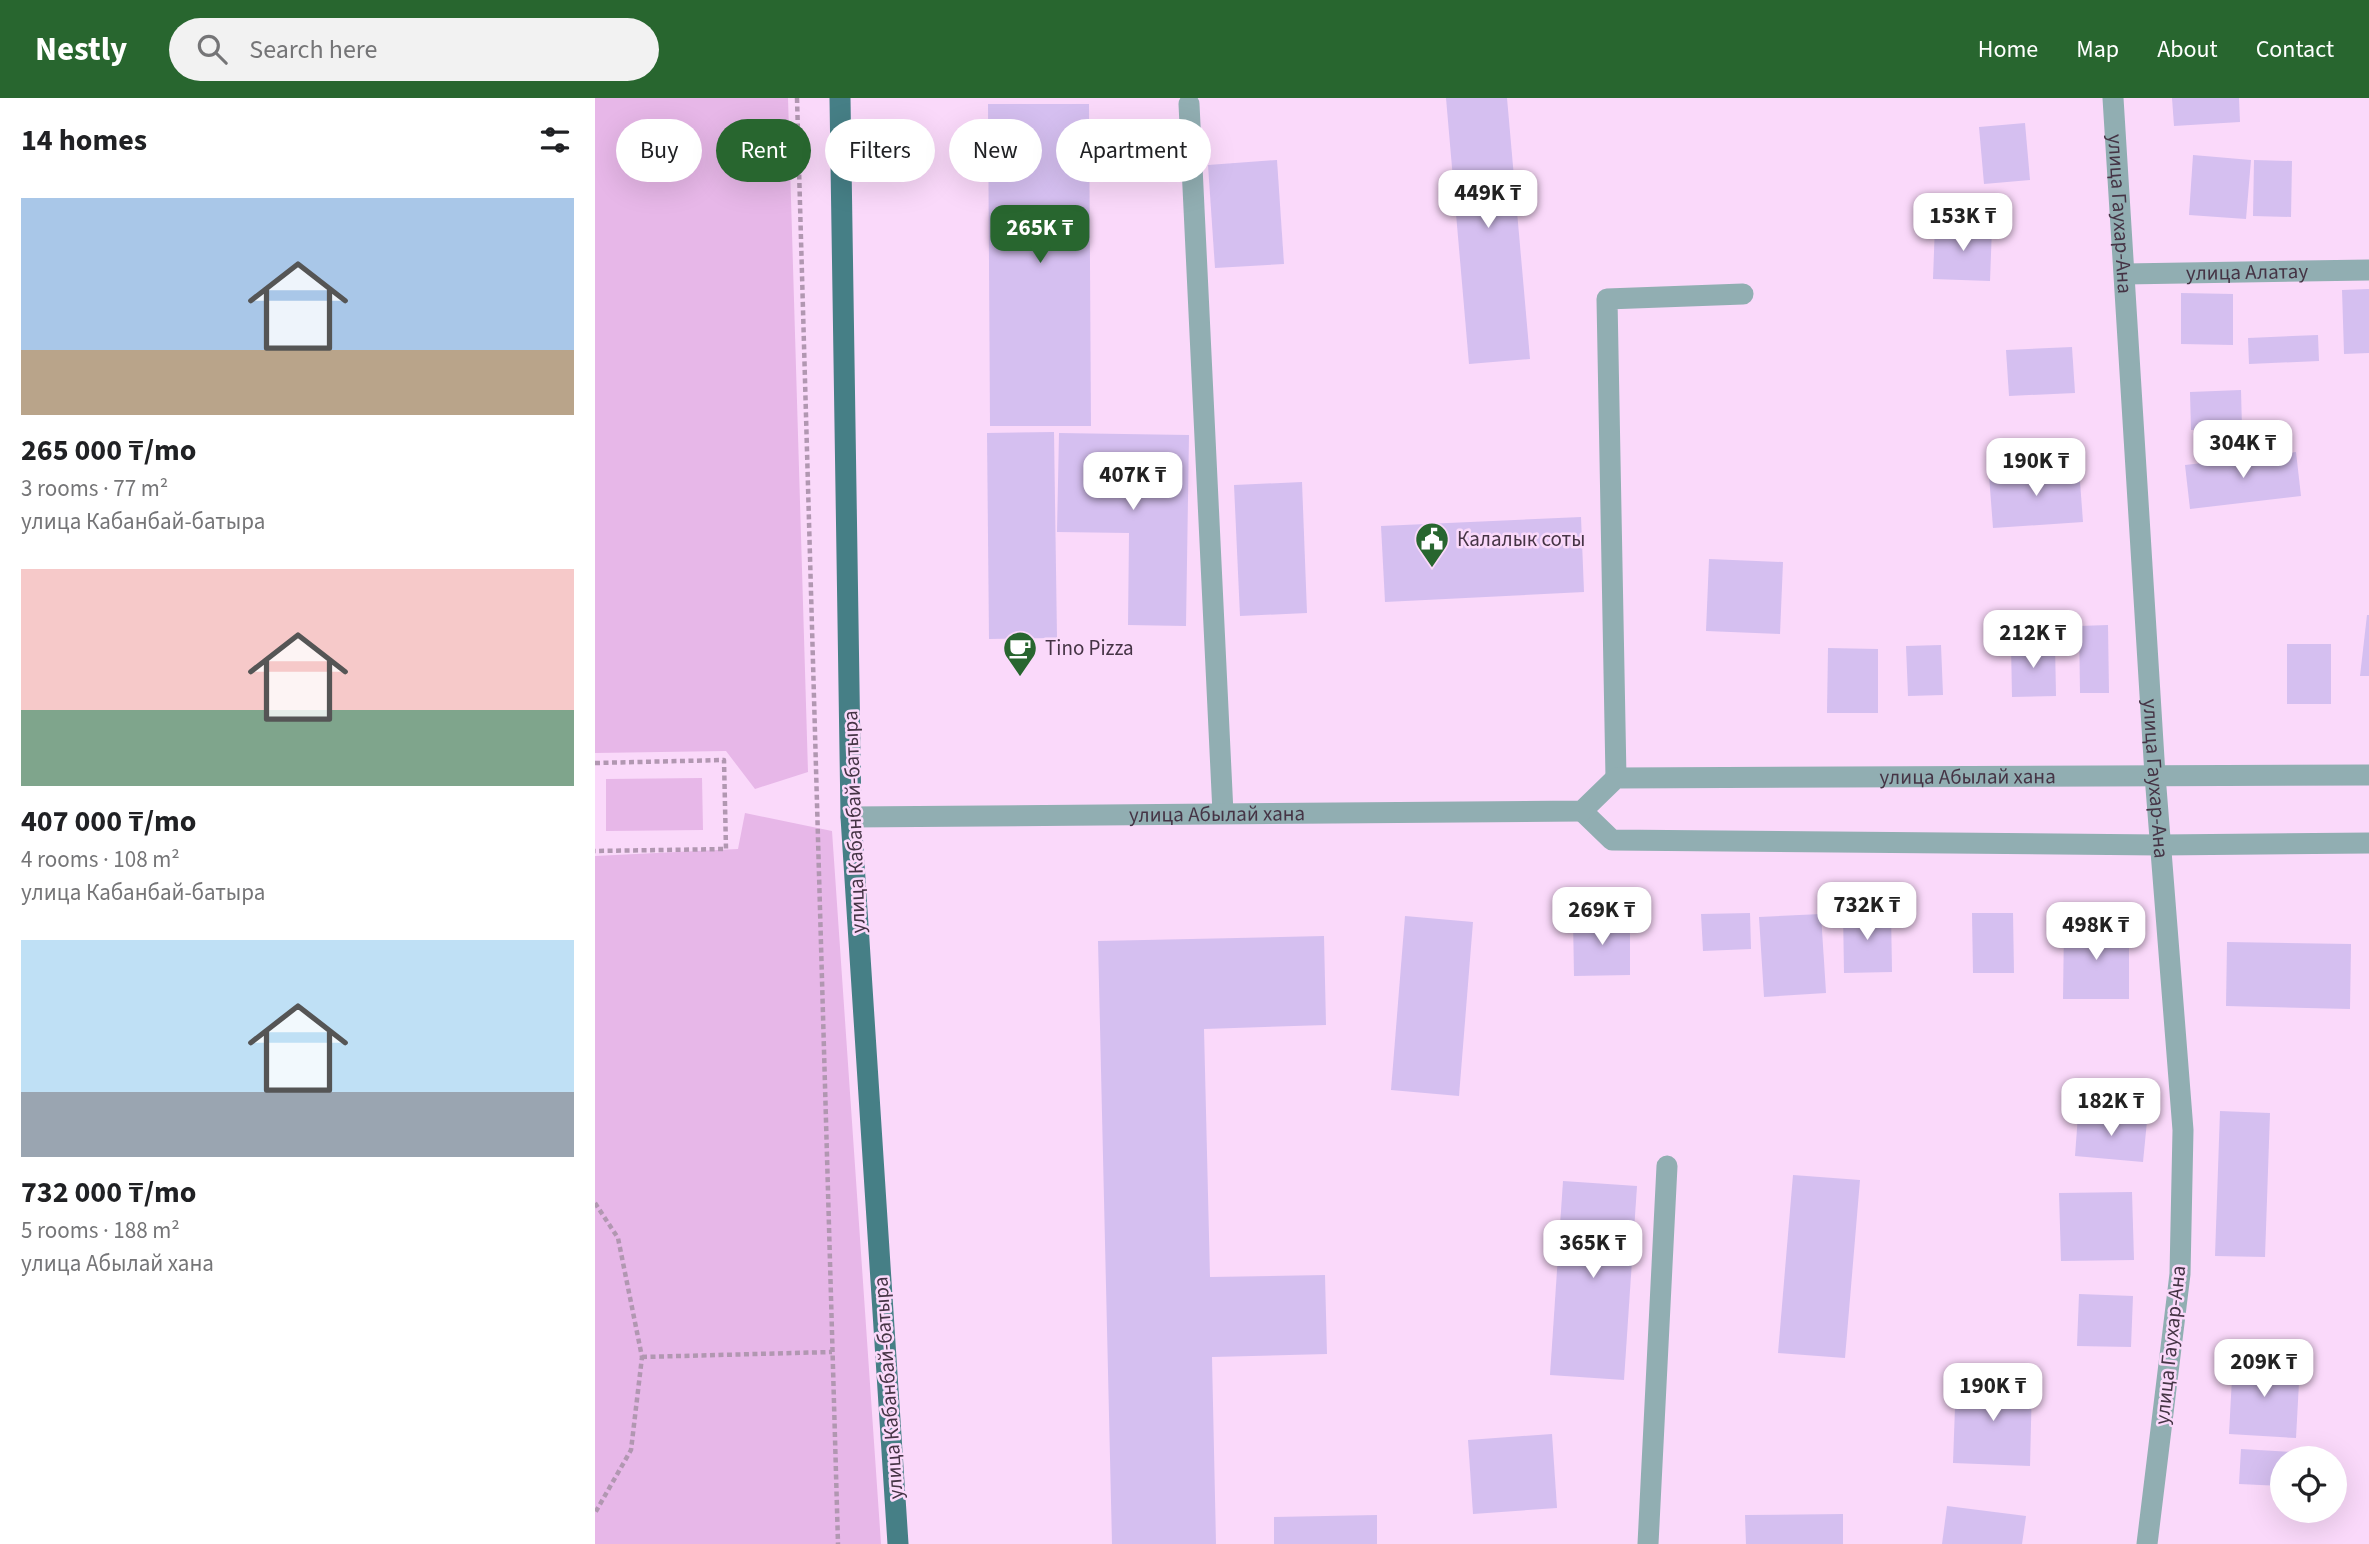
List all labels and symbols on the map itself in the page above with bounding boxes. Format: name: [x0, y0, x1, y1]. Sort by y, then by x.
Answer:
street label: улица Гаухар-Ана: [2100, 133, 2140, 294]
pin: 449K ₸: [1431, 170, 1545, 230]
pin: 153K ₸: [1906, 194, 2020, 253]
pin: 265K ₸: [983, 206, 1097, 265]
street label: улица Алатау: [2186, 256, 2309, 288]
pin: 304K ₸: [2186, 420, 2300, 480]
pin: 190K ₸: [1979, 438, 2093, 498]
pin: 407K ₸: [1076, 452, 1190, 512]
public building icon: Калалык соты: [1413, 520, 1451, 569]
place label: Калалык соты: [1457, 524, 1585, 554]
pin: 212K ₸: [1976, 610, 2090, 670]
cafe icon: Tino Pizza: [1001, 629, 1039, 678]
place label: Tino Pizza: [1045, 633, 1134, 663]
street label: улица Гаухар-Ана: [2135, 698, 2177, 860]
street label: улица Кабанбай-батыра: [835, 710, 873, 934]
street label: улица Абылай хана: [1879, 761, 2056, 792]
street label: улица Абылай хана: [1129, 798, 1305, 830]
pin: 732K ₸: [1810, 882, 1924, 942]
pin: 269K ₸: [1545, 888, 1659, 947]
pin: 498K ₸: [2039, 902, 2153, 962]
pin: 182K ₸: [2054, 1079, 2168, 1138]
pin: 365K ₸: [1536, 1220, 1650, 1280]
street label: улица Гаухар-Ана: [2147, 1264, 2193, 1426]
street label: улица Кабанбай-батыра: [865, 1276, 911, 1500]
pin: 209K ₸: [2207, 1340, 2321, 1399]
pin: 190K ₸: [1936, 1364, 2050, 1423]

